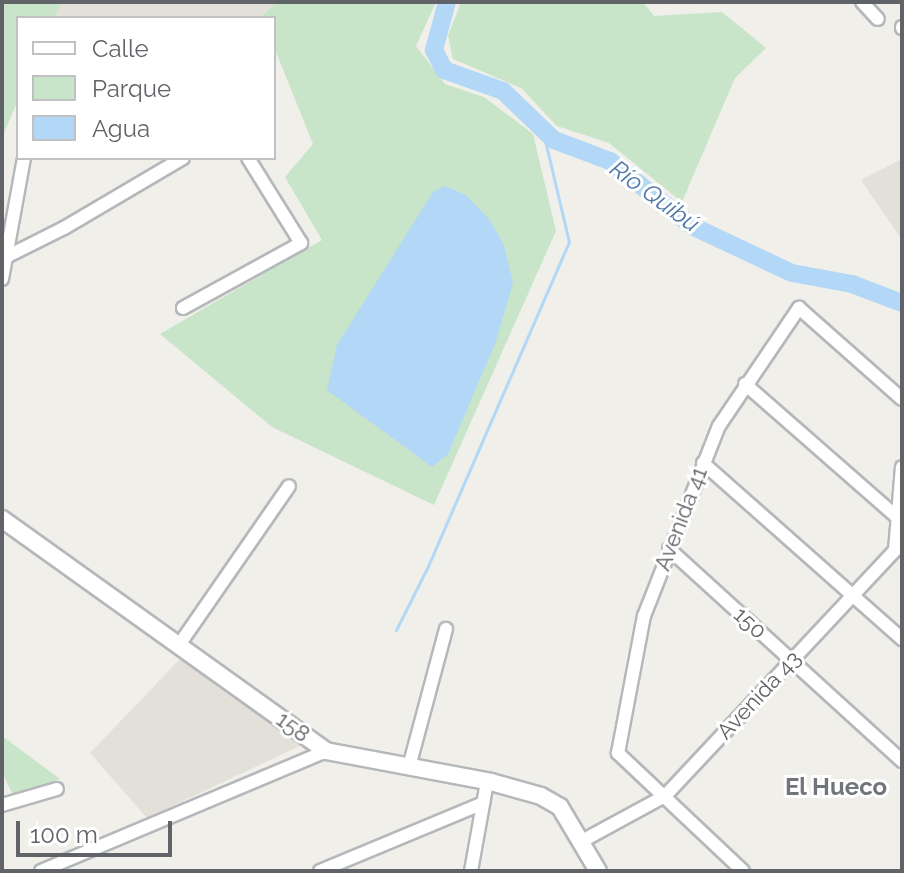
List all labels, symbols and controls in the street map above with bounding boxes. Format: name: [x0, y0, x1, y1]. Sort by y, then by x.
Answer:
legend: [16, 16, 276, 160]
text: Calle: [92, 34, 149, 63]
text: Parque: [92, 74, 171, 103]
text: Agua: [92, 114, 150, 143]
water label: Río Quibú: [605, 154, 705, 238]
street label: Avenida 41: [649, 464, 713, 574]
street label: 150: [728, 601, 772, 645]
street label: Avenida 43: [711, 645, 807, 745]
street label: 158: [271, 706, 315, 748]
district label: El Hueco: [785, 773, 887, 801]
scale bar: [20, 805, 176, 855]
text: 100 m: [30, 820, 98, 849]

